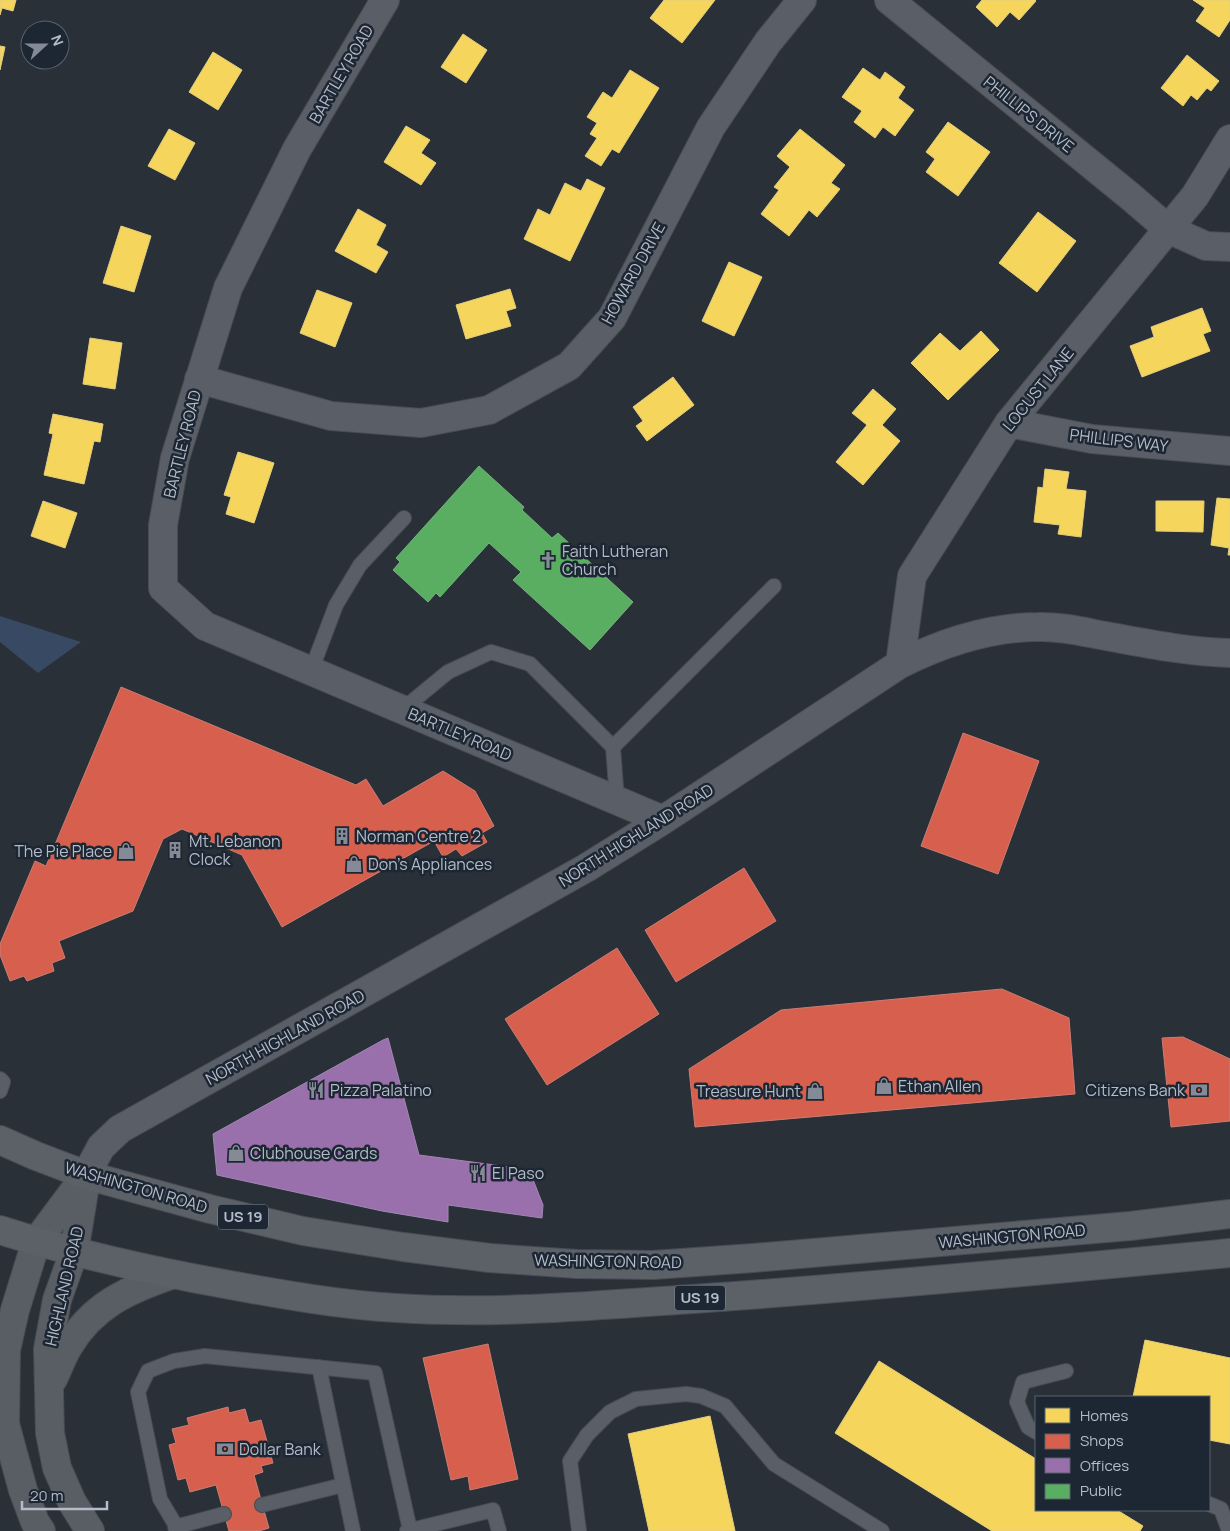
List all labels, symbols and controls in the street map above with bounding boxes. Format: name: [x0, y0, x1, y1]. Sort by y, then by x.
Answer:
north arrow: [20, 20, 70, 70]
street label: BARTLEY ROAD: [304, 20, 378, 127]
text: N: [47, 32, 68, 48]
street label: PHILLIPS DRIVE: [979, 71, 1079, 157]
street label: HOWARD DRIVE: [596, 218, 670, 328]
street label: LOCUST LANE: [997, 342, 1079, 436]
street label: BARTLEY ROAD: [158, 387, 206, 500]
street label: PHILLIPS WAY: [1068, 423, 1170, 457]
place label: Faith Lutheran Church: [562, 540, 668, 580]
church icon: Faith Lutheran Church: [538, 550, 558, 570]
street label: BARTLEY ROAD: [405, 702, 515, 766]
street label: NORTH HIGHLAND ROAD: [554, 778, 718, 892]
place label: Norman Centre 2: [356, 825, 481, 847]
building icon: Norman Centre 2: [332, 826, 352, 846]
place label: Mt. Lebanon Clock: [189, 830, 280, 870]
place label: The Pie Place: [14, 840, 112, 862]
building icon: Mt. Lebanon Clock: [165, 840, 185, 860]
shop icon: The Pie Place: [116, 841, 136, 861]
place label: Don's Appliances: [368, 853, 492, 875]
shop icon: Don's Appliances: [344, 854, 364, 874]
street label: NORTH HIGHLAND ROAD: [202, 984, 369, 1090]
place label: Ethan Allen: [898, 1075, 981, 1097]
shop icon: Ethan Allen: [874, 1076, 894, 1096]
place label: Pizza Palatino: [330, 1079, 432, 1101]
place label: Citizens Bank: [1085, 1079, 1186, 1101]
restaurant icon: Pizza Palatino: [306, 1080, 326, 1100]
place label: Treasure Hunt: [696, 1080, 801, 1102]
bank icon: Citizens Bank: [1189, 1080, 1209, 1100]
shop icon: Treasure Hunt: [805, 1081, 825, 1101]
place label: Clubhouse Cards: [250, 1142, 377, 1164]
shop icon: Clubhouse Cards: [226, 1143, 246, 1163]
street label: WASHINGTON ROAD: [62, 1156, 210, 1218]
place label: El Paso: [492, 1162, 544, 1184]
restaurant icon: El Paso: [468, 1163, 488, 1183]
road number: US 19: [218, 1204, 268, 1230]
street label: WASHINGTON ROAD: [938, 1219, 1087, 1253]
street label: HIGHLAND ROAD: [40, 1224, 89, 1348]
street label: WASHINGTON ROAD: [534, 1249, 682, 1273]
road number: US 19: [675, 1286, 725, 1310]
legend: [1035, 1396, 1210, 1511]
text: Homes: [1080, 1405, 1129, 1426]
text: Shops: [1080, 1430, 1124, 1451]
place label: Dollar Bank: [239, 1438, 322, 1460]
bank icon: Dollar Bank: [215, 1439, 235, 1459]
text: Offices: [1080, 1455, 1129, 1476]
scale bar: [22, 1478, 108, 1510]
text: Public: [1080, 1480, 1122, 1501]
text: 20 m: [30, 1485, 63, 1506]

